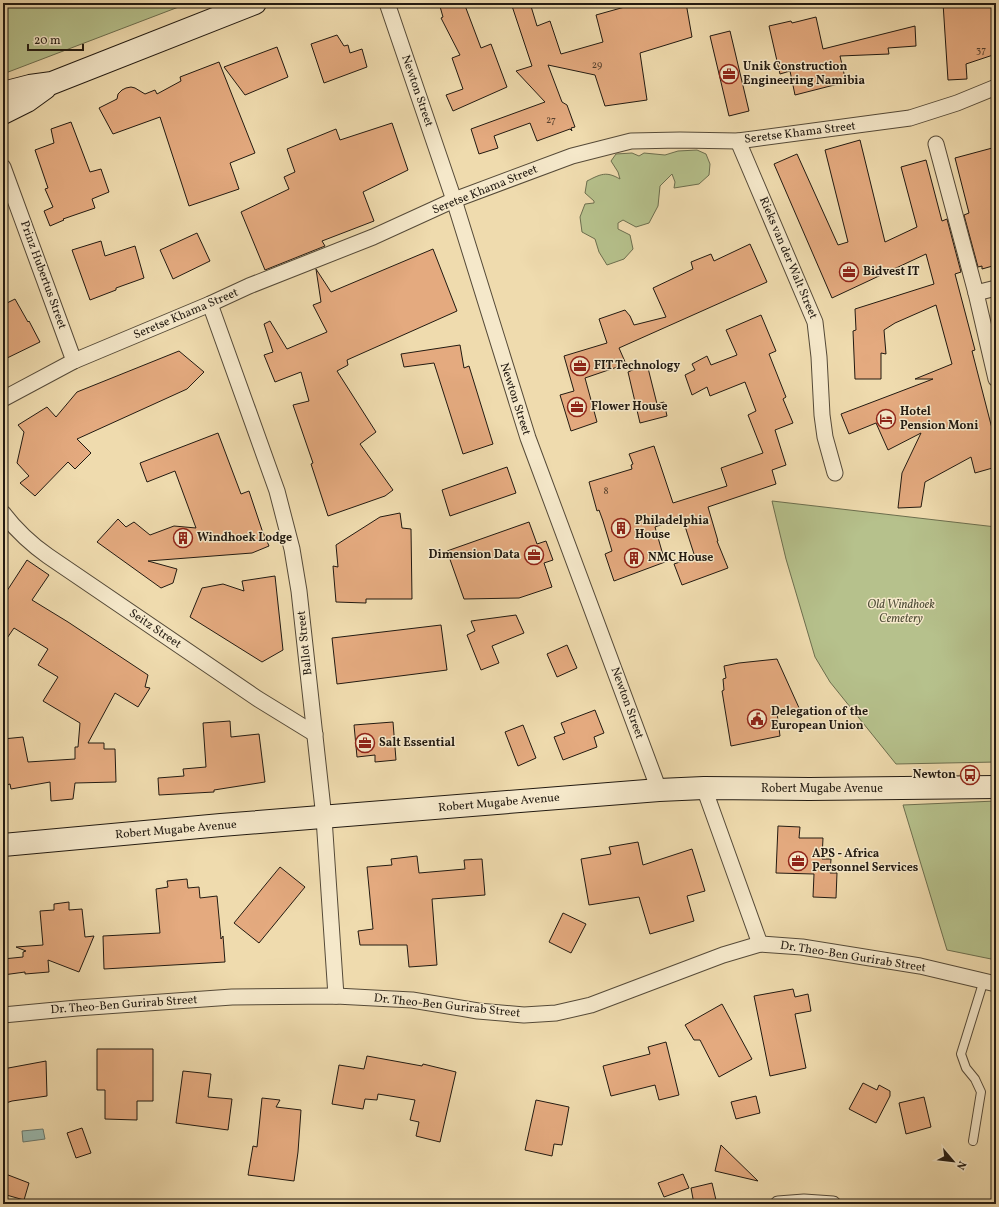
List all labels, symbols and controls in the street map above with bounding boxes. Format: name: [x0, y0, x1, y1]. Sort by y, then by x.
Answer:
scale bar: [28, 26, 83, 52]
text: 20 m: [34, 33, 61, 49]
house number: 37: [976, 43, 986, 57]
street label: Newton Street: [397, 53, 437, 129]
house number: 29: [592, 58, 602, 72]
place label: Unik Construction Engineering Namibia: [743, 59, 866, 89]
office icon: Unik Construction Engineering Namibia: [718, 63, 740, 85]
house number: 27: [546, 113, 556, 127]
street label: Seretse Khama Street: [743, 118, 857, 148]
street label: Seretse Khama Street: [430, 162, 540, 218]
street label: Rieks van der Walt Street: [755, 194, 821, 322]
street label: Prinz Hubertus Street: [16, 219, 70, 331]
office icon: Bidvest IT: [838, 261, 860, 283]
place label: Bidvest IT: [863, 264, 920, 280]
street label: Seretse Khama Street: [131, 285, 241, 343]
office icon: FIT Technology: [569, 355, 591, 377]
place label: FIT Technology: [594, 358, 680, 374]
street label: Newton Street: [496, 361, 534, 437]
office icon: Flower House: [566, 396, 588, 418]
place label: Flower House: [591, 399, 668, 415]
place label: Hotel Pension Moni: [900, 404, 978, 434]
hotel icon: Hotel Pension Moni: [875, 408, 897, 430]
house number: 8: [603, 484, 609, 498]
place label: Philadelphia House: [635, 513, 709, 543]
building icon: Philadelphia House: [610, 517, 632, 539]
building icon: Windhoek Lodge: [172, 527, 194, 549]
place label: Windhoek Lodge: [197, 530, 292, 546]
office icon: Dimension Data: [523, 544, 545, 566]
place label: Dimension Data: [429, 547, 520, 563]
building icon: NMC House: [623, 547, 645, 569]
place label: NMC House: [648, 550, 714, 566]
park label: Old Windhoek Cemetery: [867, 597, 935, 627]
street label: Seitz Street: [126, 606, 184, 652]
street label: Ballot Street: [294, 610, 316, 676]
street label: Newton Street: [607, 665, 647, 741]
place label: Delegation of the European Union: [771, 704, 868, 734]
public building icon: Delegation of the European Union: [746, 708, 768, 730]
office icon: Salt Essential: [354, 732, 376, 754]
place label: Salt Essential: [379, 735, 455, 751]
bus stop icon: Newton: [959, 764, 981, 786]
place label: Newton: [913, 767, 956, 783]
street label: Robert Mugabe Avenue: [761, 781, 883, 797]
street label: Robert Mugabe Avenue: [438, 790, 561, 816]
street label: Robert Mugabe Avenue: [115, 817, 238, 843]
place label: APS - Africa Personnel Services: [812, 846, 919, 876]
office icon: APS - Africa Personnel Services: [787, 850, 809, 872]
street label: Dr. Theo-Ben Gurirab Street: [779, 938, 927, 976]
street label: Dr. Theo-Ben Gurirab Street: [373, 990, 521, 1022]
street label: Dr. Theo-Ben Gurirab Street: [50, 992, 198, 1018]
north arrow: [933, 1141, 973, 1181]
text: N: [952, 1158, 969, 1172]

